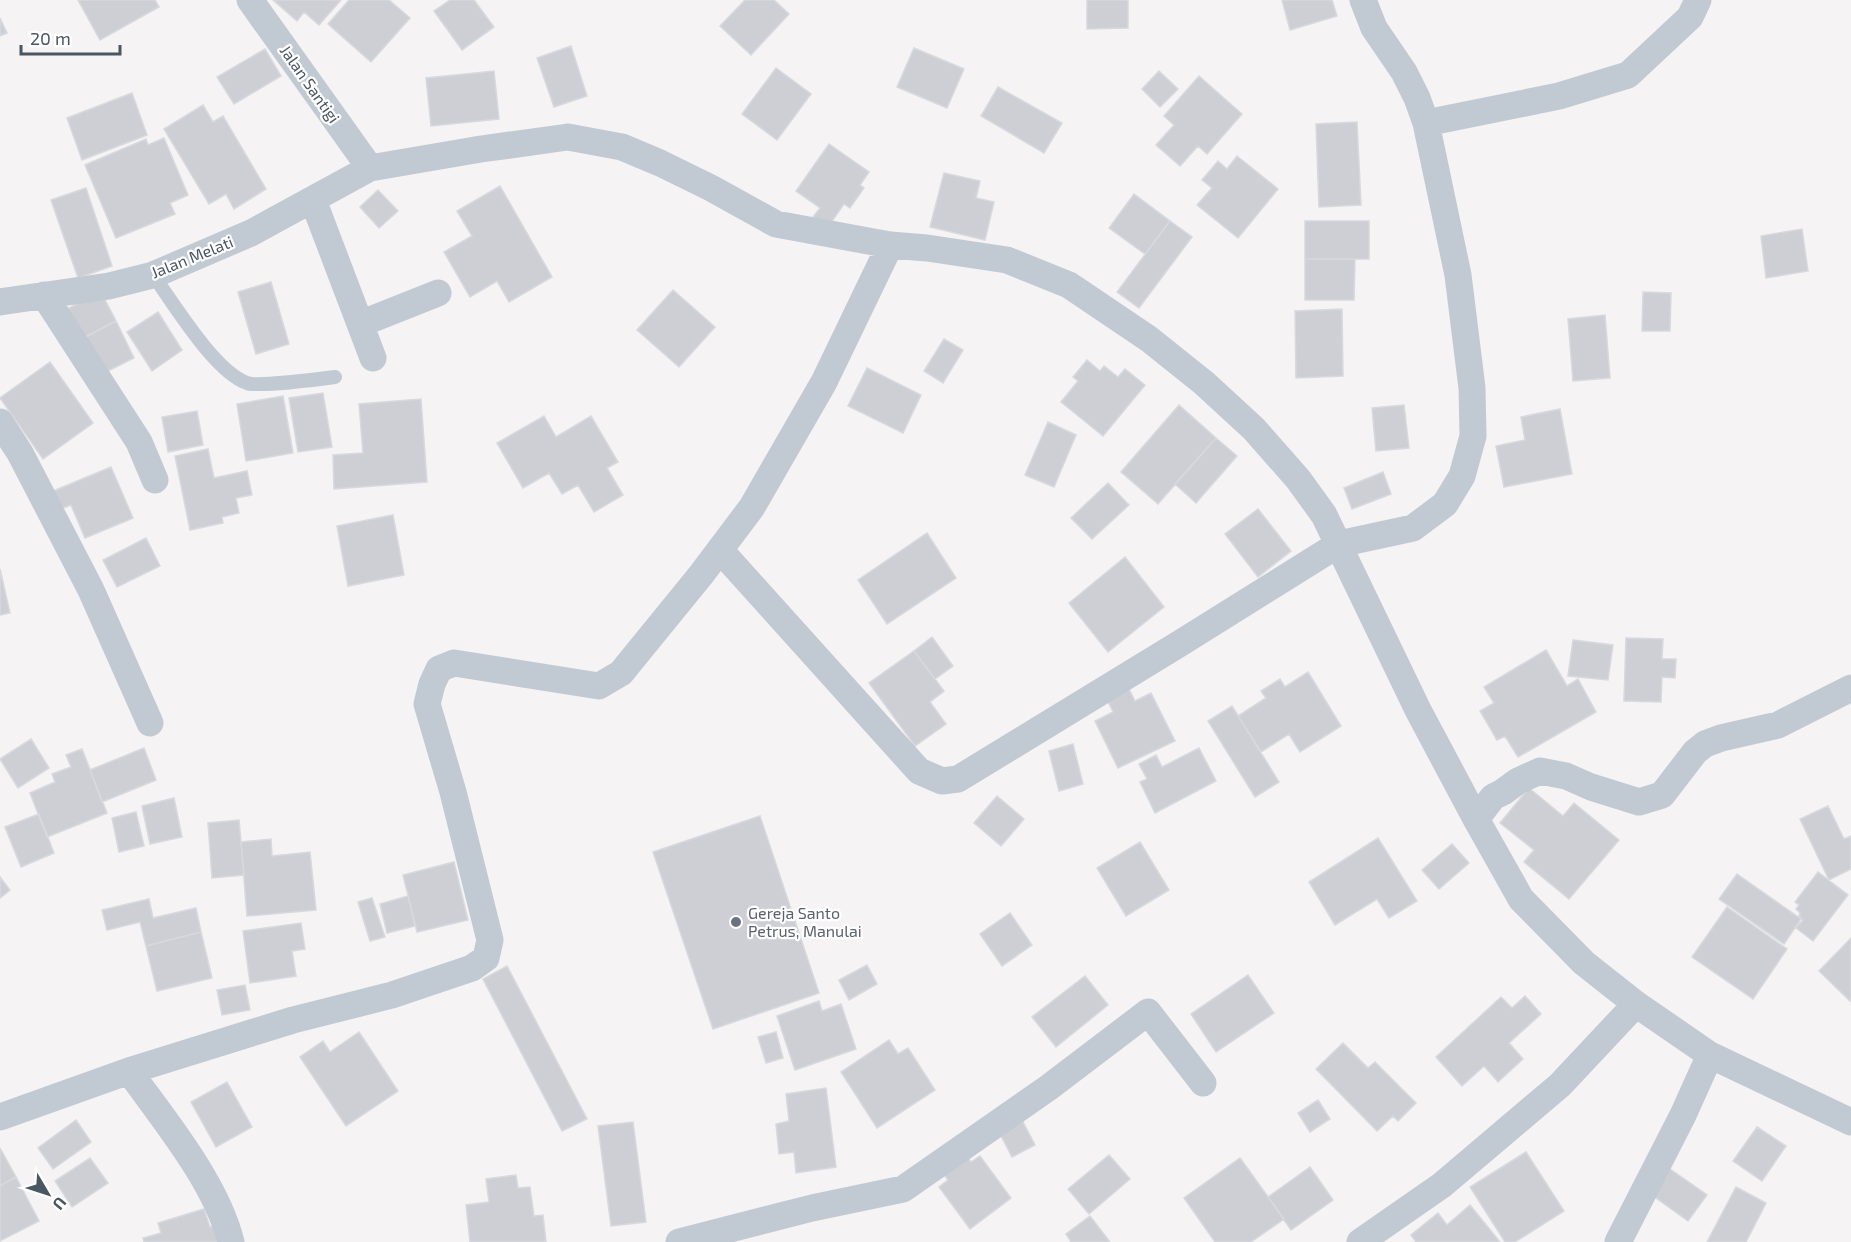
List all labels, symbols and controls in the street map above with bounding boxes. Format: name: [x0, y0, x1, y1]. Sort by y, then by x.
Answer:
scale bar: [21, 18, 120, 56]
text: 20 m: [30, 27, 71, 49]
street label: Jalan Santigi: [277, 41, 344, 126]
street label: Jalan Melati: [148, 231, 236, 282]
place label: Gereja Santo Petrus, Manulai: [748, 903, 862, 940]
marker: Gereja Santo Petrus, Manulai: [729, 915, 743, 929]
north arrow: [18, 1164, 78, 1224]
text: U: [49, 1194, 71, 1214]

